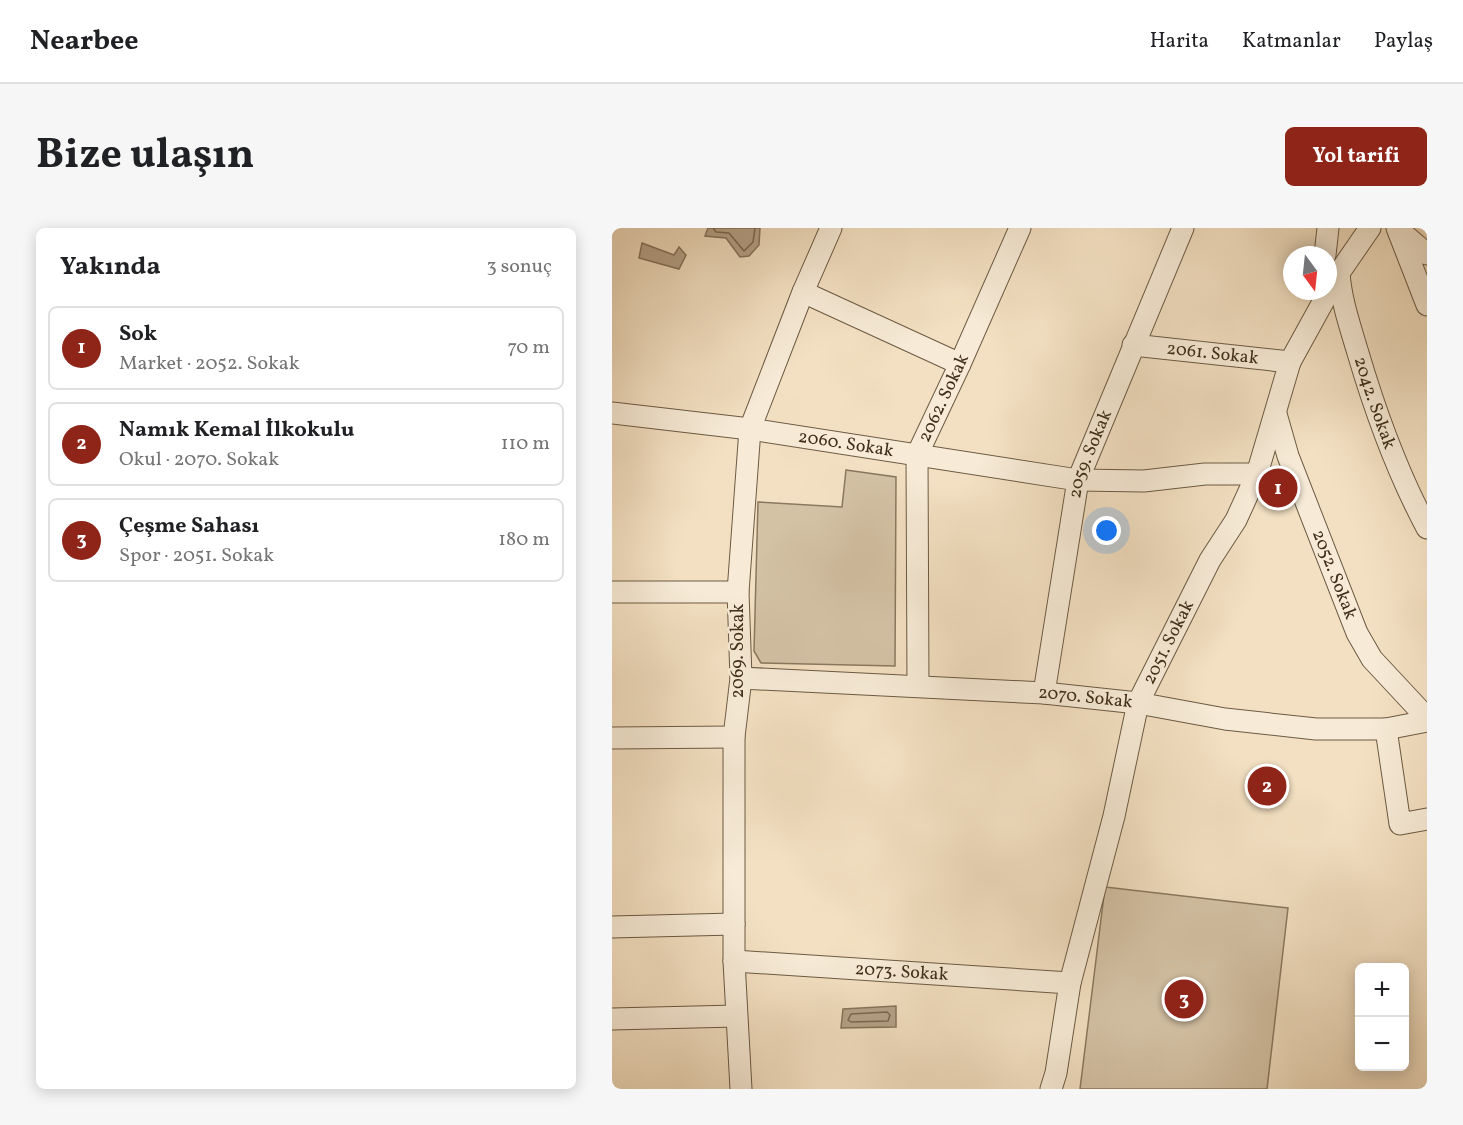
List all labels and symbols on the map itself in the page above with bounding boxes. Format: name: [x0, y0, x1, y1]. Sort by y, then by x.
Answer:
north arrow: [1283, 246, 1337, 300]
street label: 2061. Sokak: [1165, 336, 1260, 371]
street label: 2062. Sokak: [912, 350, 976, 446]
street label: 2042. Sokak: [1347, 354, 1402, 453]
street label: 2059. Sokak: [1063, 406, 1118, 500]
street label: 2060. Sokak: [796, 424, 896, 464]
pin: 1: [1258, 466, 1298, 510]
your location: [1092, 516, 1121, 545]
street label: 2052. Sokak: [1305, 526, 1363, 623]
street label: 2051. Sokak: [1137, 596, 1200, 689]
street label: 2069. Sokak: [726, 603, 751, 698]
street label: 2070. Sokak: [1038, 680, 1134, 715]
pin: 2: [1248, 764, 1286, 808]
street label: 2073. Sokak: [854, 956, 949, 988]
pin: 3: [1164, 976, 1204, 1022]

